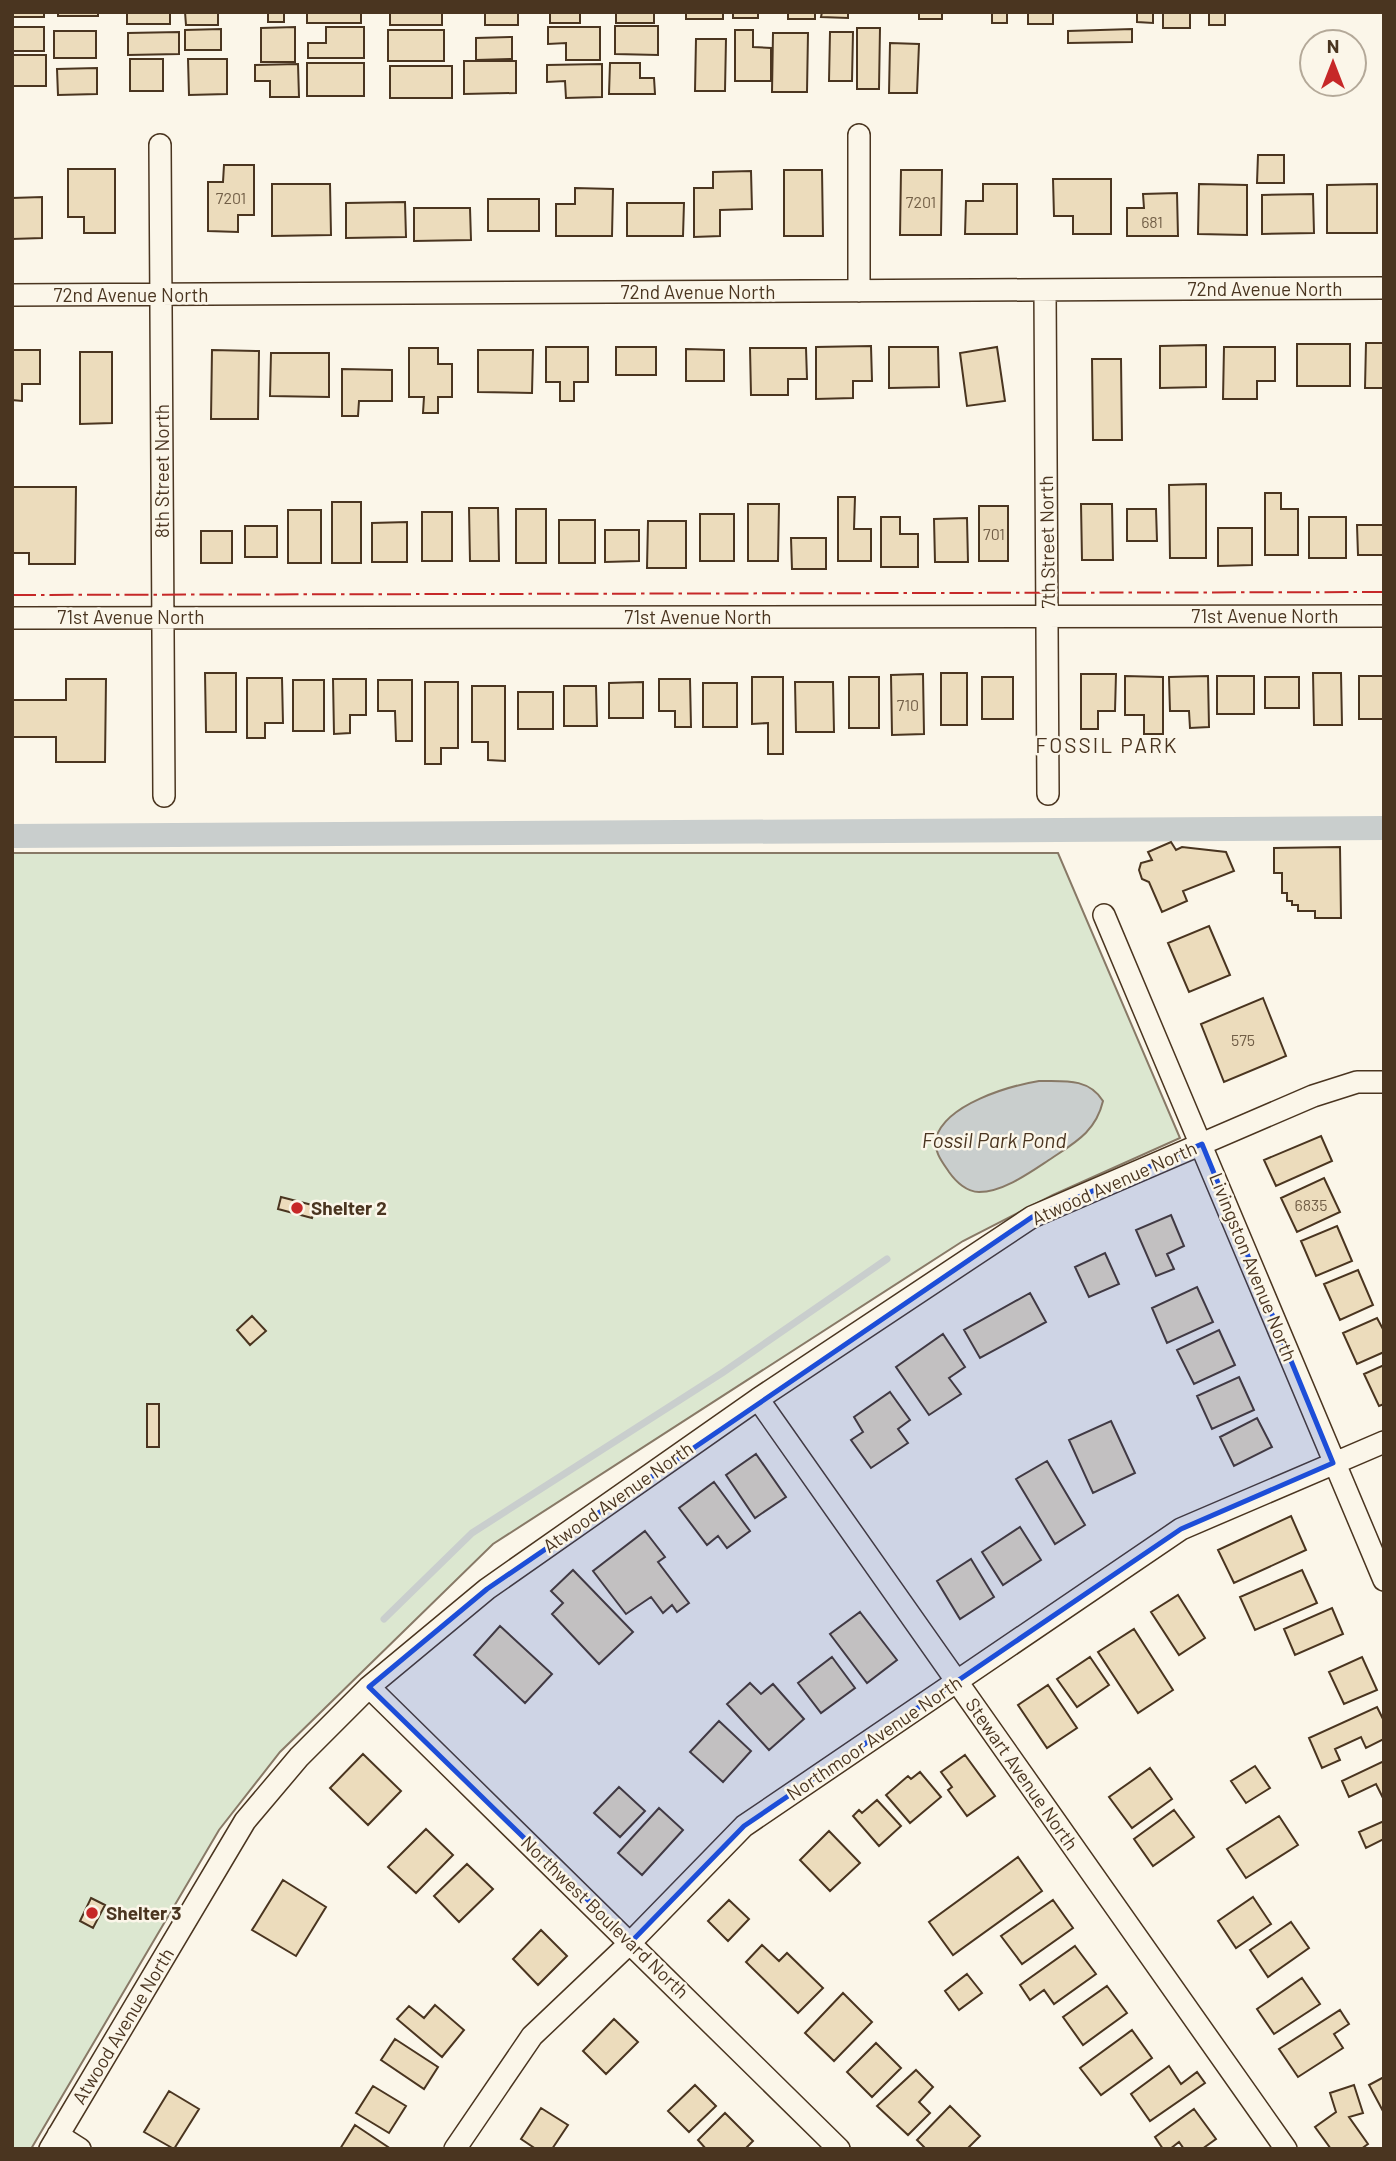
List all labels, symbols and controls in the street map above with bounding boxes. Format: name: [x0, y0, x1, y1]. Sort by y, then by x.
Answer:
north arrow: [1298, 28, 1368, 98]
text: N: [1327, 34, 1339, 57]
house number: 7201: [216, 188, 246, 207]
house number: 7201: [906, 192, 936, 211]
house number: 681: [1141, 212, 1163, 231]
street label: 72nd Avenue North: [1187, 277, 1343, 300]
street label: 72nd Avenue North: [620, 280, 776, 303]
street label: 72nd Avenue North: [53, 283, 209, 306]
street label: 8th Street North: [150, 404, 173, 538]
street label: 7th Street North: [1034, 475, 1059, 609]
house number: 701: [983, 524, 1005, 543]
street label: 71st Avenue North: [1191, 604, 1339, 627]
street label: 71st Avenue North: [57, 605, 205, 628]
street label: 71st Avenue North: [624, 605, 772, 628]
house number: 710: [897, 695, 919, 714]
district label: FOSSIL PARK: [1035, 732, 1179, 757]
house number: 575: [1231, 1030, 1255, 1049]
water label: Fossil Park Pond: [922, 1127, 1066, 1152]
street label: Atwood Avenue North: [1028, 1136, 1200, 1229]
street label: Livingston Avenue North: [1205, 1169, 1302, 1365]
house number: 6835: [1294, 1195, 1328, 1214]
place label: Shelter 2: [311, 1196, 387, 1219]
marker: Shelter 2: [289, 1200, 305, 1216]
street label: Atwood Avenue North: [538, 1436, 697, 1557]
street label: Northmoor Avenue North: [782, 1670, 966, 1805]
street label: Stewart Avenue North: [961, 1693, 1084, 1854]
street label: Northwest Boulevard North: [517, 1830, 694, 2003]
place label: Shelter 3: [106, 1901, 181, 1924]
marker: Shelter 3: [84, 1905, 100, 1921]
street label: Atwood Avenue North: [67, 1943, 178, 2108]

